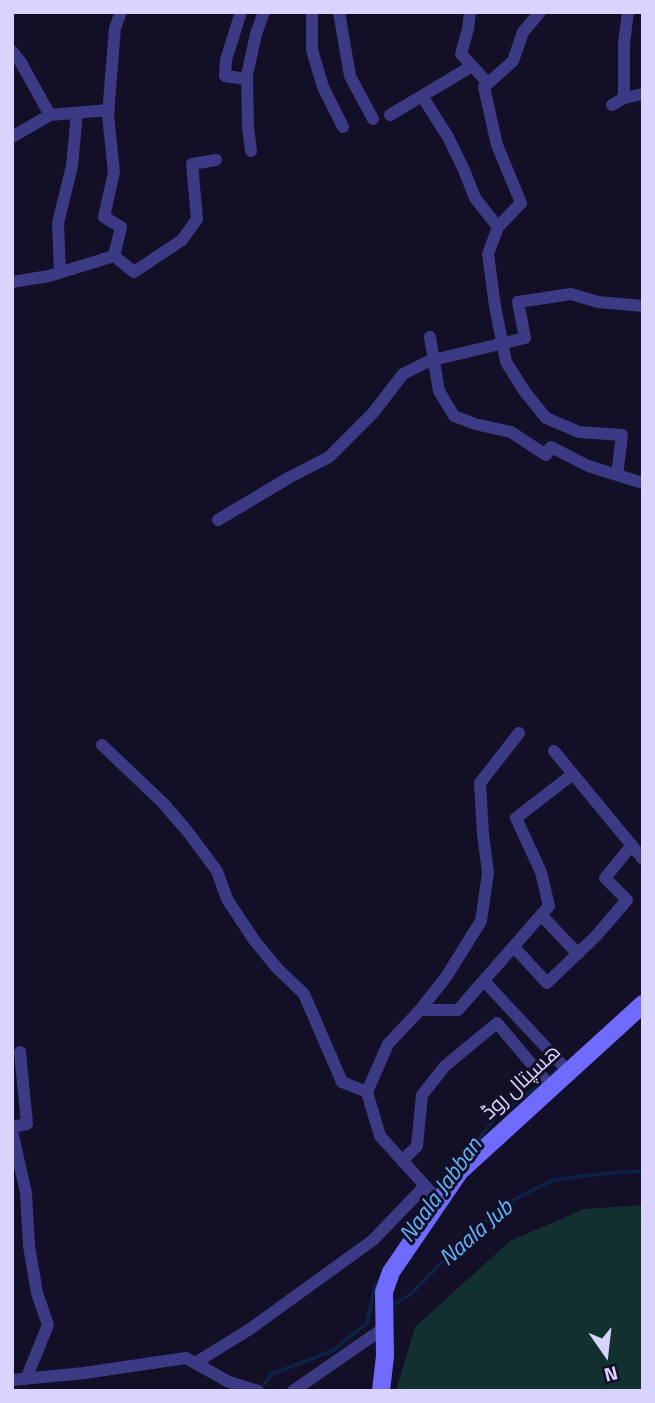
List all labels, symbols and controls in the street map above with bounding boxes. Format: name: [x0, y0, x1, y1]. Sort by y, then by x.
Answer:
street label: ھسپتال روڈ: [477, 1040, 567, 1126]
water label: Naala Jabban: [395, 1133, 489, 1249]
water label: Naala Jub: [435, 1195, 519, 1273]
north arrow: [571, 1319, 641, 1389]
text: N: [601, 1359, 621, 1391]

